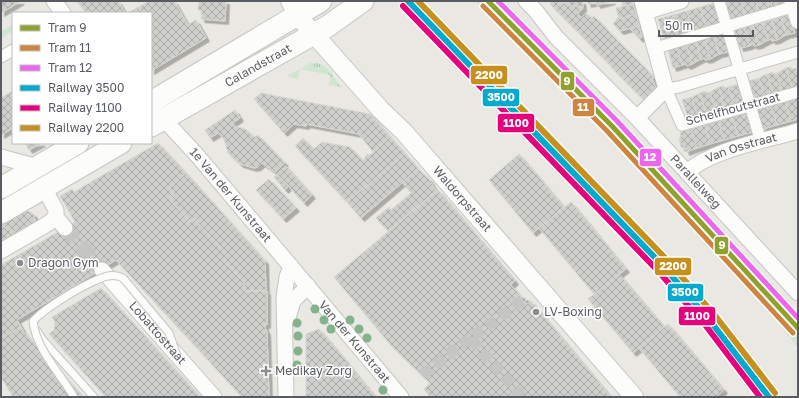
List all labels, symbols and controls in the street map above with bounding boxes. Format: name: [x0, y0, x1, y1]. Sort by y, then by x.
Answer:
legend: [12, 12, 152, 144]
scale bar: [659, 12, 753, 38]
text: 50 m: [665, 18, 693, 33]
text: Tram 9: [48, 20, 87, 35]
text: Tram 11: [48, 40, 91, 55]
street label: Calandstraat: [222, 40, 294, 90]
text: Tram 12: [48, 60, 92, 75]
line badge: 2200: [470, 65, 508, 85]
text: 2200: [475, 68, 503, 81]
line badge: 9: [560, 71, 575, 91]
text: 9: [564, 74, 571, 87]
text: Railway 3500: [48, 80, 124, 95]
line badge: 3500: [482, 88, 520, 107]
street label: Schelfhoutstraat: [684, 89, 782, 128]
text: 3500: [487, 90, 515, 103]
line badge: 11: [572, 98, 595, 117]
text: Railway 1100: [48, 100, 122, 115]
text: 11: [577, 100, 589, 113]
line badge: 1100: [497, 113, 535, 133]
text: 1100: [503, 116, 529, 129]
text: Railway 2200: [48, 120, 124, 135]
street label: Van Osstraat: [703, 129, 778, 166]
street label: 1e Van der Kunstraat: [187, 144, 275, 245]
line badge: 12: [639, 148, 662, 167]
text: 12: [644, 150, 656, 163]
street label: Parallelweg: [667, 151, 725, 211]
street label: Waldorpstraat: [430, 163, 495, 235]
line badge: 9: [714, 236, 729, 255]
text: 9: [719, 238, 726, 251]
place label: Dragon Gym: [28, 255, 99, 270]
line badge: 2200: [654, 257, 692, 276]
marker: Dragon Gym: [15, 258, 25, 268]
text: 2200: [659, 259, 687, 272]
line badge: 3500: [667, 283, 704, 302]
text: 3500: [671, 285, 699, 298]
street label: Van der Kunstraat: [316, 297, 394, 386]
street label: Lobattostraat: [126, 298, 190, 367]
place label: LV-Boxing: [544, 304, 602, 319]
line badge: 1100: [678, 306, 716, 326]
marker: LV-Boxing: [531, 307, 541, 317]
text: 1100: [684, 309, 710, 322]
place label: Medikay Zorg: [275, 363, 352, 378]
marker: Medikay Zorg: [260, 365, 272, 377]

